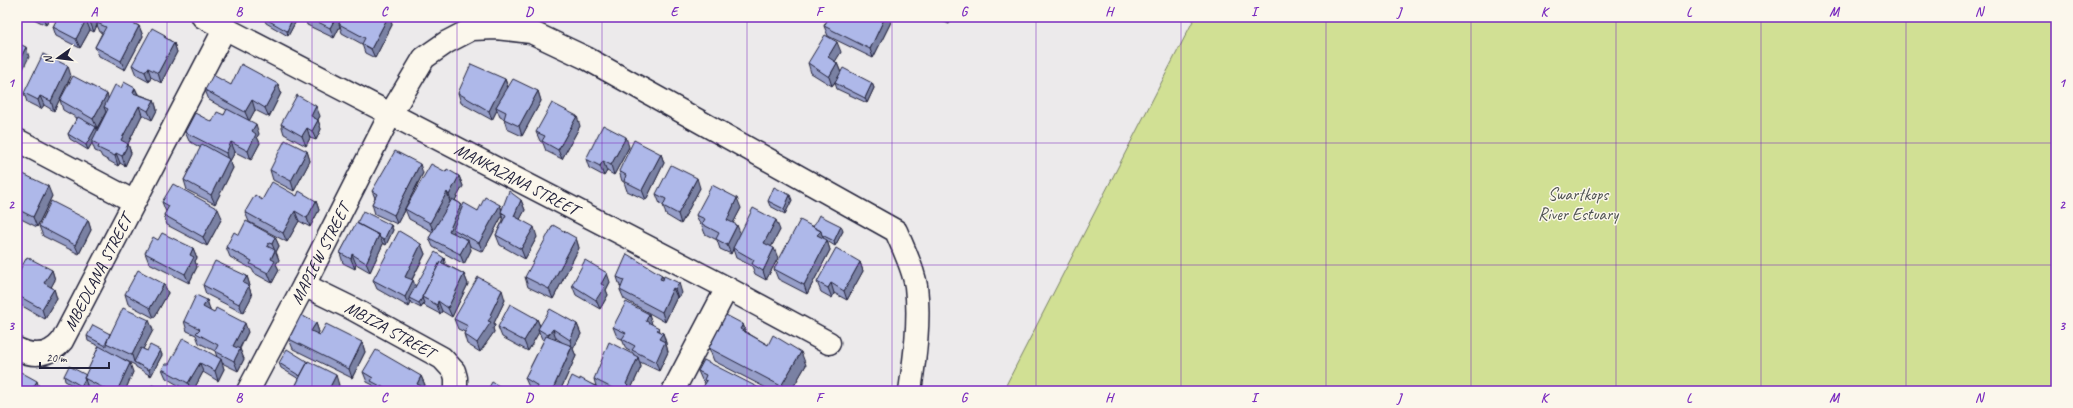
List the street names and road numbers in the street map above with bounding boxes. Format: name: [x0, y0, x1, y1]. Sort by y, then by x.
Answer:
street label: MANKAZANA STREET: [451, 139, 586, 222]
street label: MAPIEW STREET: [286, 197, 356, 308]
street label: MBEDLANA STREET: [59, 208, 139, 334]
street label: MBIZA STREET: [342, 297, 441, 365]

